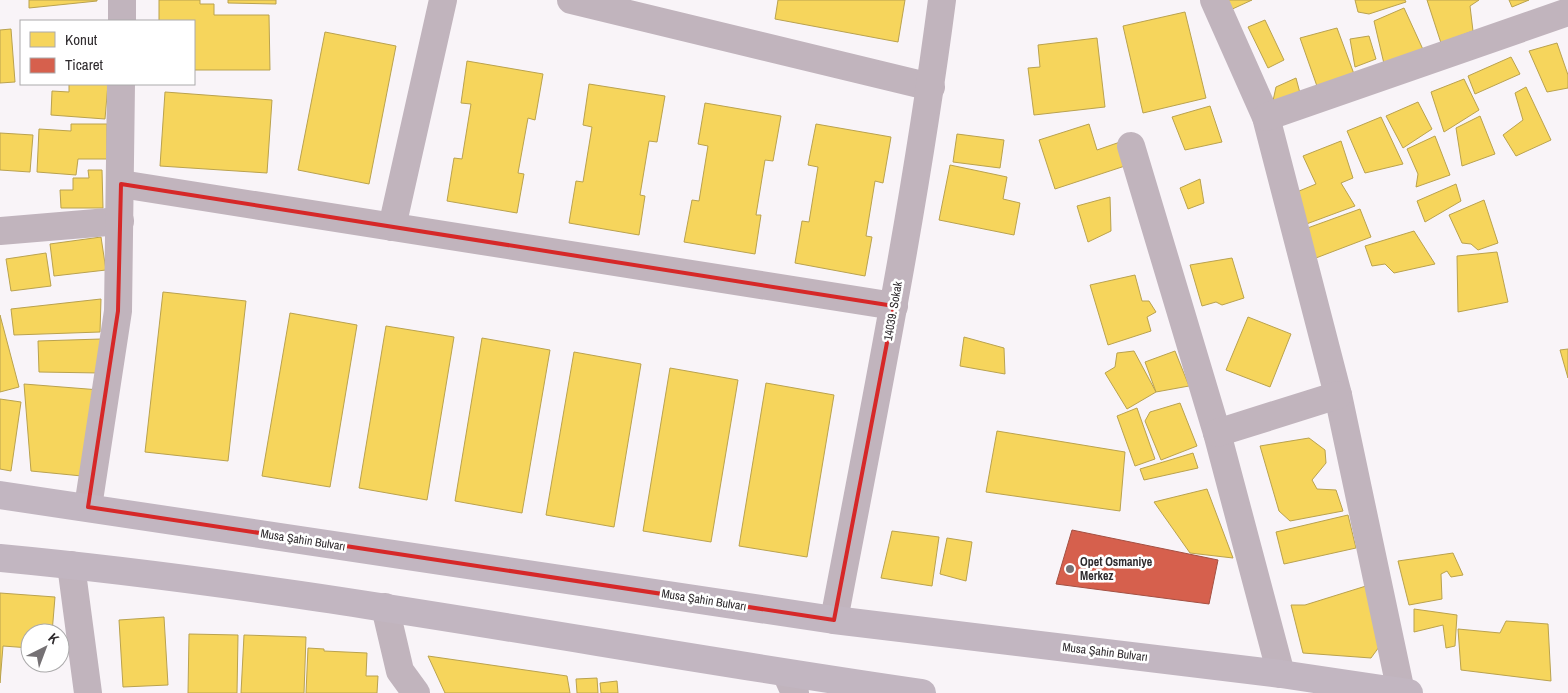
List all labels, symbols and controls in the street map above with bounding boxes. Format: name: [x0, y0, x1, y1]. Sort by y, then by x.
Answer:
legend: [20, 20, 195, 85]
text: Konut: [65, 29, 98, 50]
text: Ticaret: [65, 54, 104, 75]
street label: 14039. Sokak: [880, 280, 906, 342]
street label: Musa Şahin Bulvarı: [259, 525, 347, 555]
place label: Opet Osmaniye Merkez: [1080, 554, 1153, 584]
marker: Opet Osmaniye Merkez: [1064, 563, 1076, 575]
street label: Musa Şahin Bulvarı: [660, 585, 748, 615]
north arrow: [20, 623, 70, 673]
text: K: [45, 629, 63, 648]
street label: Musa Şahin Bulvarı: [1061, 639, 1149, 665]

